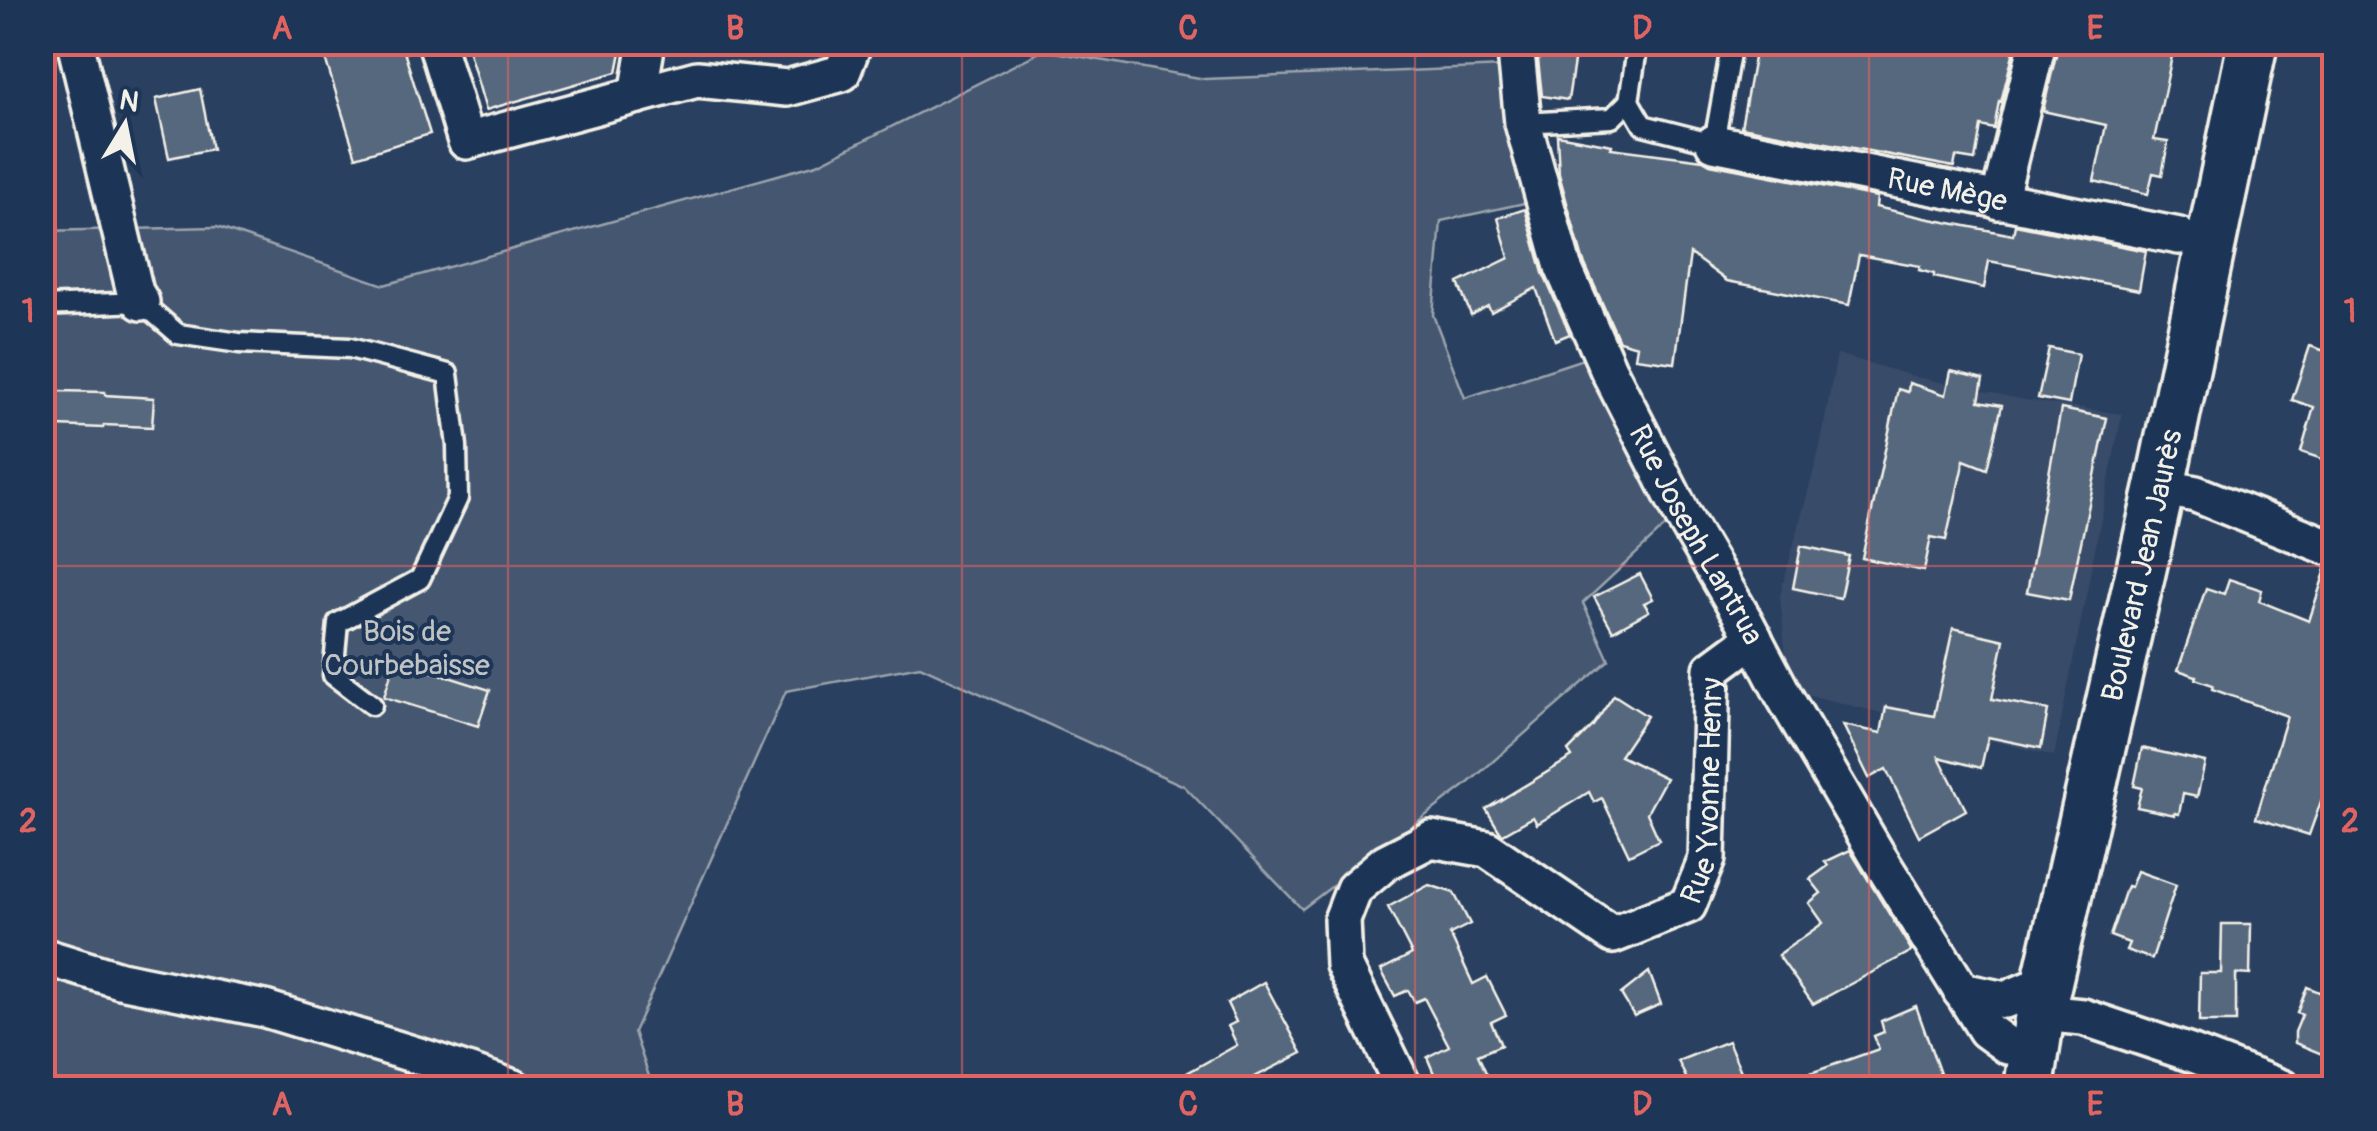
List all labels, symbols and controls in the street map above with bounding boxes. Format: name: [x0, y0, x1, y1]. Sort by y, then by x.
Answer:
text: A: [272, 9, 293, 49]
text: B: [726, 9, 744, 49]
text: C: [1178, 9, 1198, 49]
text: D: [1632, 9, 1652, 49]
text: E: [2087, 9, 2104, 49]
north arrow: [75, 75, 175, 175]
text: N: [117, 83, 141, 121]
street label: Rue Mège: [1884, 160, 2011, 220]
text: 1: [22, 292, 34, 332]
text: 1: [2344, 292, 2356, 332]
street label: Rue Joseph Lantrua: [1621, 418, 1772, 651]
street label: Boulevard Jean Jaurès: [2093, 426, 2190, 705]
park label: Bois de Courbebaisse: [324, 613, 490, 684]
street label: Rue Yvonne Henry: [1672, 677, 1730, 909]
text: 2: [19, 802, 37, 842]
text: 2: [2341, 802, 2359, 842]
text: A: [272, 1085, 293, 1125]
text: B: [726, 1085, 744, 1125]
text: C: [1178, 1085, 1198, 1125]
text: D: [1632, 1085, 1652, 1125]
text: E: [2087, 1085, 2104, 1125]

